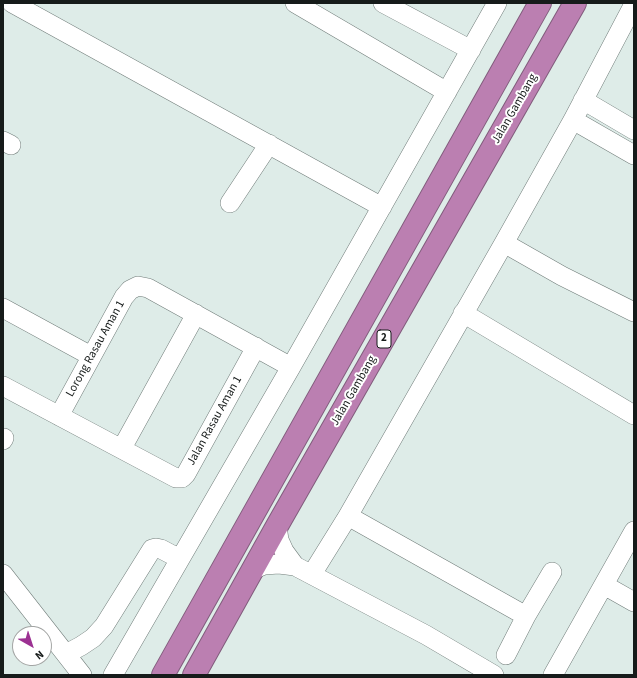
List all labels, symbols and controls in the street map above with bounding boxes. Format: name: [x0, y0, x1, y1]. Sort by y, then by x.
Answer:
street label: Jalan Gambang: [489, 71, 541, 147]
street label: Lorong Rasau Aman 1: [64, 298, 128, 400]
road number: 2: [377, 330, 391, 348]
street label: Jalan Gambang: [328, 353, 380, 429]
street label: Jalan Rasau Aman 1: [184, 374, 246, 468]
north arrow: [12, 626, 52, 666]
text: N: [32, 647, 47, 663]

